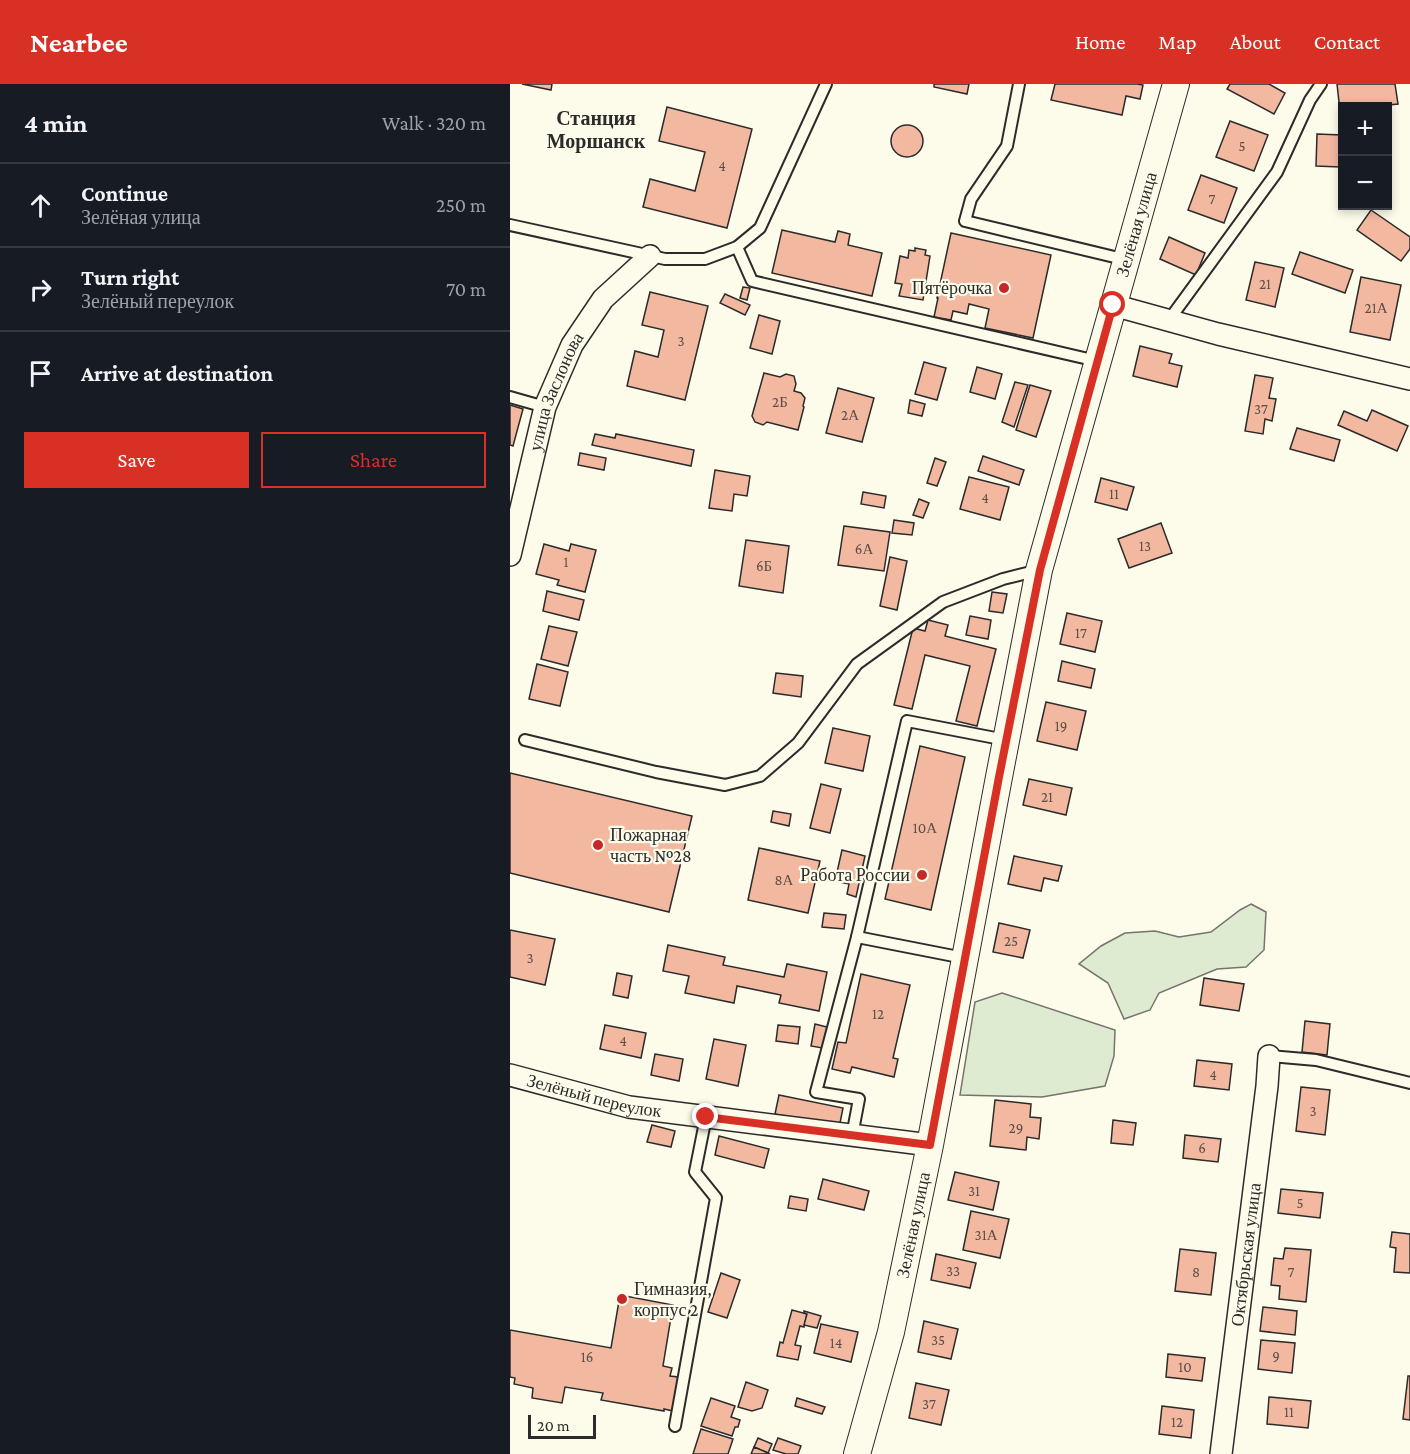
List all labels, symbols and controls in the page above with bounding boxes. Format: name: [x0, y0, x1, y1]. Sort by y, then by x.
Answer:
text: Nearbee: [30, 27, 128, 58]
text: Home: [1075, 30, 1125, 54]
text: Map: [1158, 30, 1197, 54]
text: About: [1230, 30, 1281, 54]
text: Contact: [1314, 30, 1380, 54]
map controls: [1338, 102, 1392, 210]
button: +: [1338, 102, 1392, 156]
district label: Станция Моршанск: [547, 107, 646, 153]
text: 4 min: [24, 109, 88, 138]
text: Walk · 320 m: [382, 112, 486, 134]
house number: 5: [1238, 138, 1246, 154]
button: −: [1338, 156, 1392, 210]
house number: 4: [718, 158, 726, 174]
street label: Зелёная улица: [1112, 170, 1161, 279]
text: Continue: [81, 181, 168, 206]
icon: ahead: [24, 189, 57, 222]
house number: 7: [1209, 191, 1216, 207]
text: 250 m: [436, 194, 486, 216]
text: Зелёная улица: [81, 206, 201, 228]
text: Turn right: [81, 265, 179, 290]
icon: right: [24, 273, 57, 306]
house number: 21: [1259, 276, 1271, 292]
text: 70 m: [446, 278, 486, 300]
place label: Пятёрочка: [912, 278, 992, 298]
marker: Пятёрочка: [997, 281, 1011, 295]
text: Зелёный переулок: [81, 290, 234, 312]
route start: [1099, 291, 1125, 317]
house number: 21А: [1365, 300, 1388, 316]
street label: улица Заслонова: [525, 328, 588, 453]
house number: 3: [677, 333, 685, 349]
icon: arrive: [24, 357, 57, 390]
text: Arrive at destination: [81, 361, 273, 386]
house number: 2Б: [772, 394, 788, 410]
house number: 37: [1254, 401, 1268, 417]
house number: 2А: [841, 407, 859, 423]
button: Save: [24, 432, 249, 488]
button: Share: [261, 432, 486, 488]
house number: 11: [1109, 486, 1119, 502]
house number: 4: [981, 490, 989, 506]
house number: 13: [1139, 538, 1151, 554]
house number: 6А: [855, 541, 873, 557]
house number: 1: [564, 554, 569, 570]
house number: 6Б: [756, 558, 772, 574]
house number: 17: [1075, 625, 1087, 641]
house number: 19: [1055, 718, 1067, 734]
house number: 21: [1041, 789, 1053, 805]
house number: 10А: [913, 820, 937, 836]
place label: Пожарная часть №28: [610, 825, 692, 866]
marker: Пожарная часть №28: [591, 838, 605, 852]
place label: Работа России: [800, 865, 910, 885]
marker: Работа России: [915, 868, 929, 882]
house number: 8А: [775, 872, 794, 888]
house number: 25: [1004, 933, 1018, 949]
house number: 3: [526, 950, 534, 966]
house number: 12: [872, 1006, 884, 1022]
house number: 4: [619, 1033, 627, 1049]
house number: 4: [1209, 1067, 1217, 1083]
street label: Зелёный переулок: [525, 1070, 663, 1121]
route end: [692, 1103, 718, 1129]
house number: 3: [1309, 1103, 1317, 1119]
house number: 29: [1009, 1120, 1023, 1136]
house number: 6: [1198, 1140, 1206, 1156]
street label: Зелёная улица: [893, 1170, 934, 1280]
street label: Октябрьская улица: [1227, 1182, 1265, 1327]
house number: 31: [968, 1183, 980, 1199]
house number: 5: [1296, 1195, 1304, 1211]
house number: 31А: [975, 1227, 998, 1243]
house number: 33: [946, 1263, 960, 1279]
house number: 8: [1192, 1264, 1200, 1280]
house number: 7: [1288, 1264, 1295, 1280]
place label: Гимназия, корпус 2: [634, 1279, 712, 1320]
marker: Гимназия, корпус 2: [615, 1292, 629, 1306]
house number: 35: [931, 1332, 945, 1348]
house number: 14: [830, 1335, 842, 1351]
house number: 9: [1272, 1348, 1280, 1364]
house number: 16: [581, 1349, 593, 1365]
house number: 10: [1178, 1359, 1192, 1375]
house number: 37: [922, 1396, 936, 1412]
house number: 11: [1284, 1404, 1294, 1420]
scale bar: [528, 1412, 596, 1440]
house number: 12: [1171, 1414, 1183, 1430]
text: 20 m: [537, 1417, 570, 1434]

